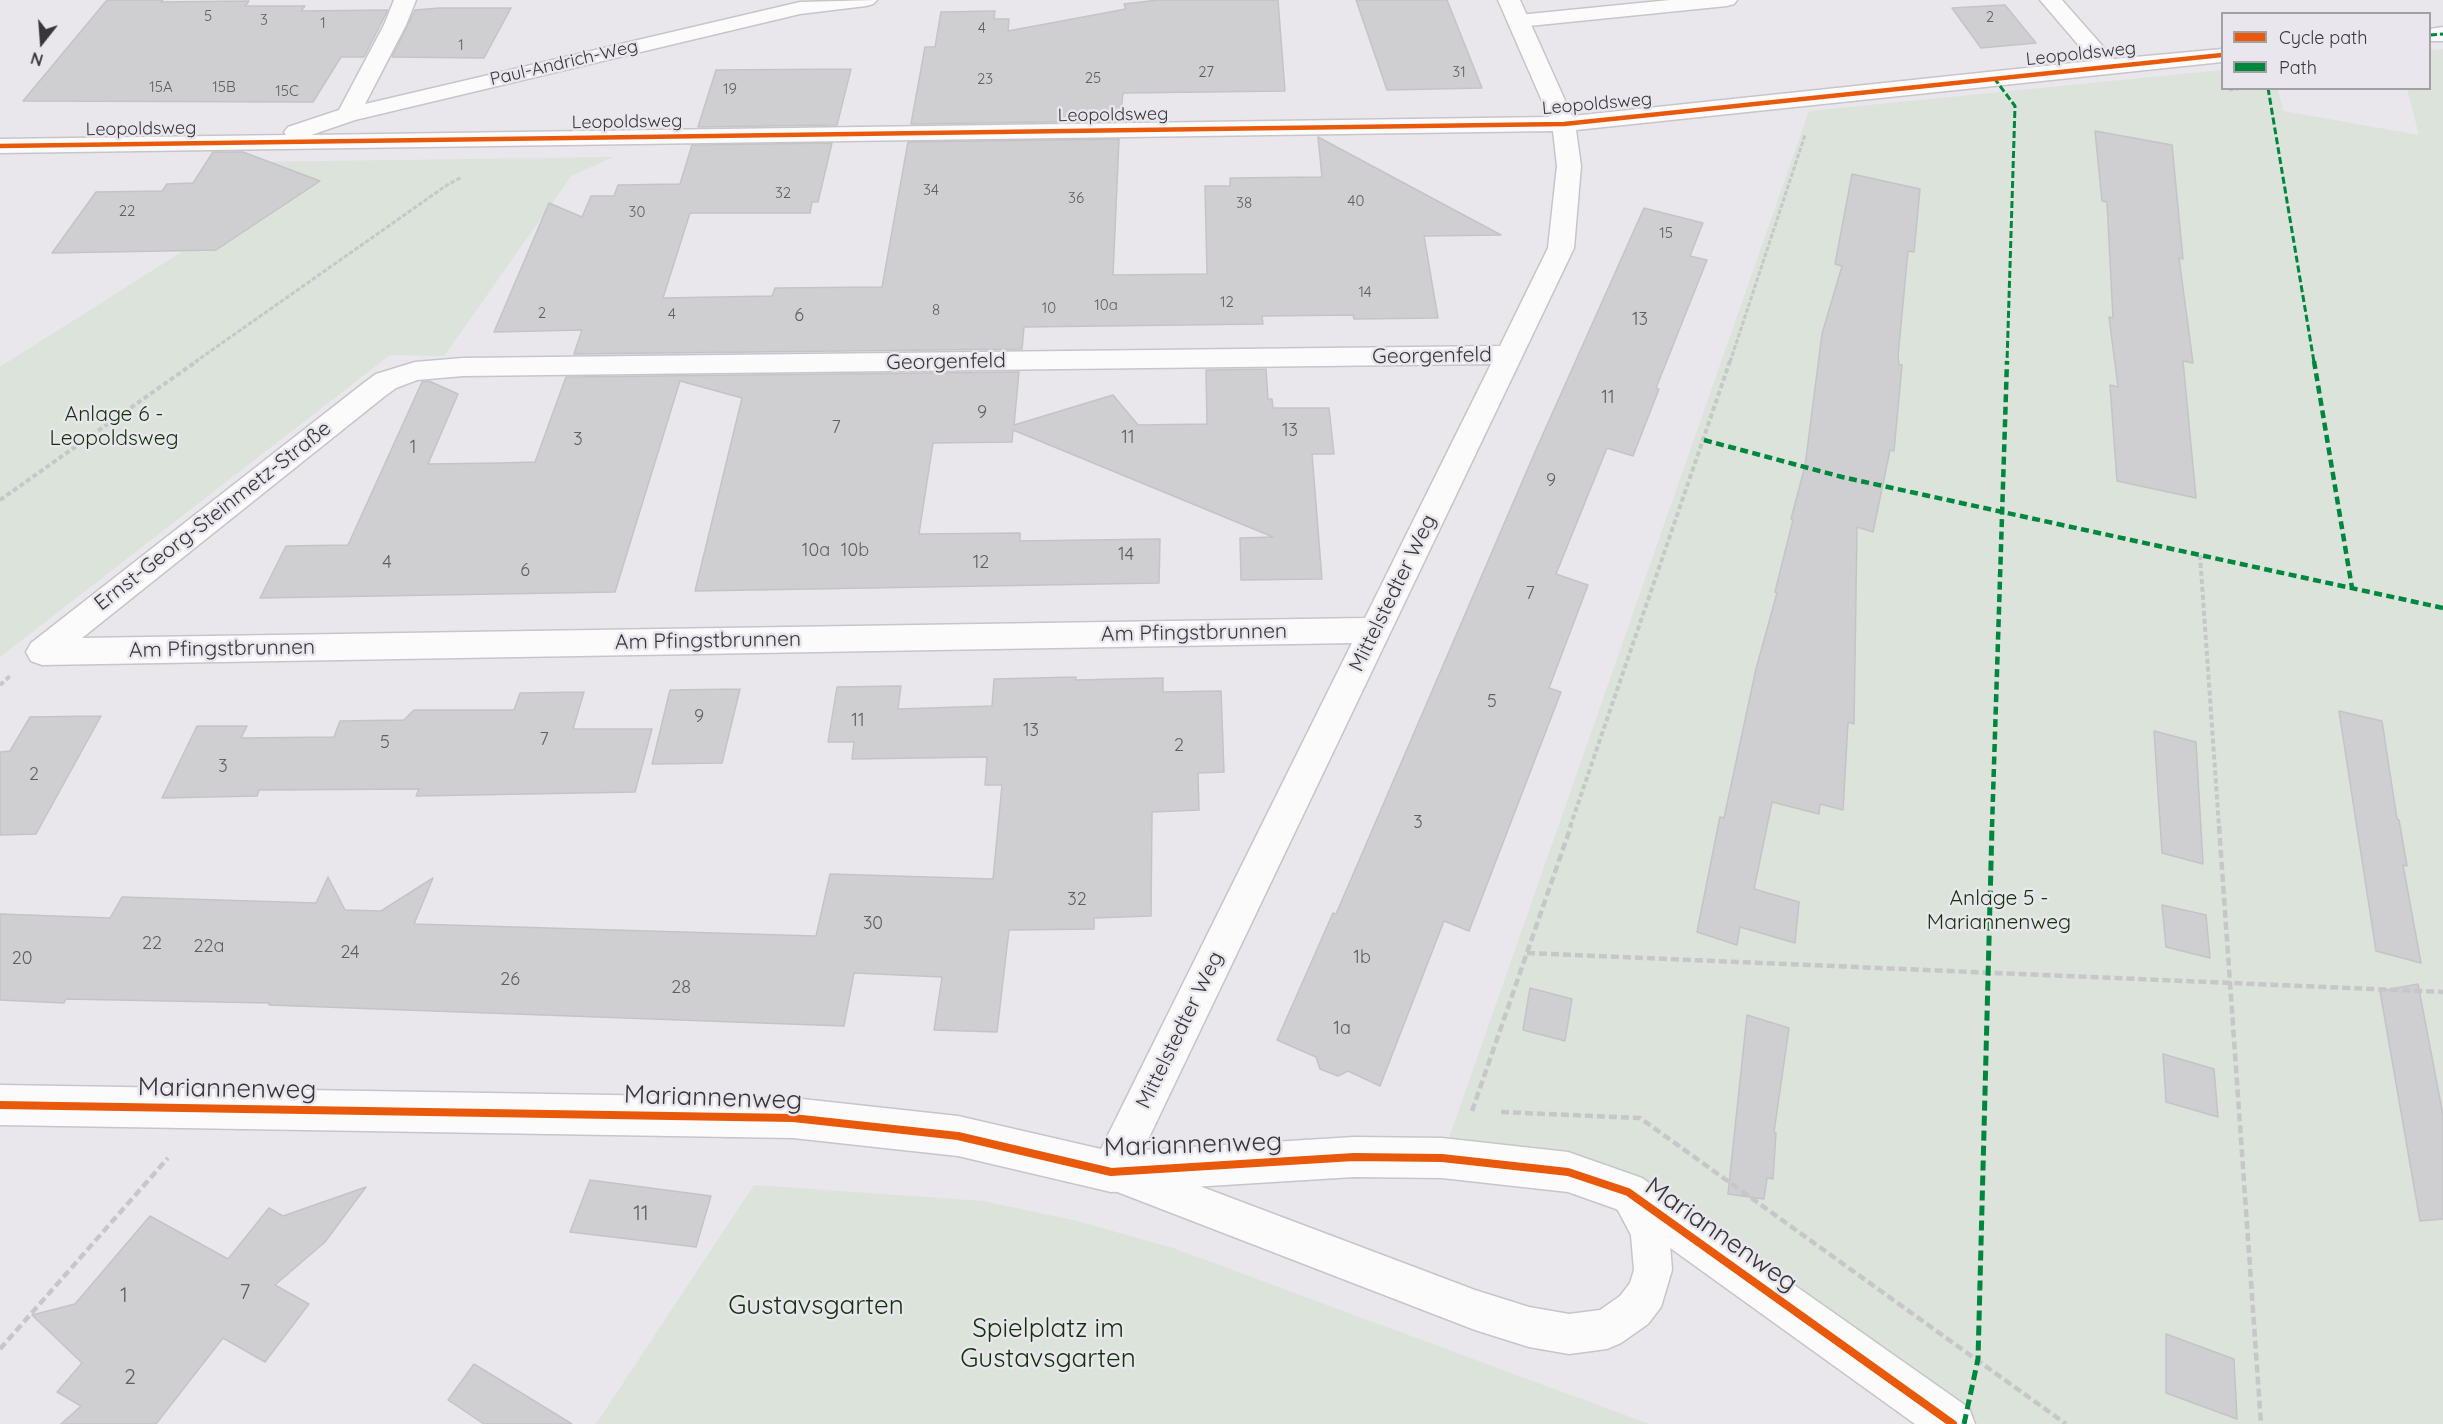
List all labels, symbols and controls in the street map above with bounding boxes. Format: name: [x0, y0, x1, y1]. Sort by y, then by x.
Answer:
house number: 5: [204, 7, 212, 25]
house number: 2: [1986, 8, 1994, 26]
house number: 3: [260, 11, 268, 29]
north arrow: [12, 12, 72, 72]
legend: [2221, 12, 2431, 90]
house number: 1: [320, 14, 326, 32]
house number: 4: [978, 19, 986, 37]
text: Cycle path: [2279, 26, 2367, 49]
street label: Paul-Andrich-Weg: [488, 35, 640, 91]
house number: 1: [458, 36, 464, 54]
street label: Leopoldsweg: [2025, 37, 2137, 71]
text: N: [28, 48, 45, 70]
text: Path: [2279, 56, 2317, 79]
house number: 27: [1198, 63, 1214, 81]
house number: 31: [1452, 63, 1466, 81]
house number: 25: [1085, 69, 1101, 87]
house number: 23: [977, 70, 993, 88]
house number: 15A: [149, 78, 173, 96]
house number: 15B: [212, 78, 236, 96]
house number: 19: [723, 80, 737, 98]
house number: 15C: [275, 82, 299, 100]
street label: Leopoldsweg: [1541, 88, 1653, 120]
street label: Leopoldsweg: [1058, 103, 1168, 127]
street label: Leopoldsweg: [572, 110, 682, 134]
street label: Leopoldsweg: [86, 117, 196, 141]
house number: 34: [923, 181, 939, 199]
house number: 32: [775, 184, 791, 202]
house number: 36: [1068, 189, 1084, 207]
house number: 40: [1348, 192, 1364, 210]
house number: 38: [1236, 194, 1252, 212]
house number: 22: [119, 202, 135, 220]
house number: 30: [629, 203, 645, 221]
house number: 15: [1659, 224, 1673, 242]
house number: 14: [1358, 283, 1372, 301]
house number: 12: [1220, 293, 1234, 311]
house number: 10a: [1094, 296, 1118, 314]
house number: 10: [1042, 299, 1056, 317]
house number: 8: [932, 301, 940, 319]
house number: 2: [538, 304, 546, 322]
house number: 4: [668, 305, 676, 323]
house number: 6: [794, 305, 804, 327]
house number: 13: [1632, 309, 1648, 331]
street label: Georgenfeld: [1372, 342, 1492, 370]
street label: Georgenfeld: [886, 348, 1006, 376]
house number: 11: [1601, 387, 1615, 409]
park label: Anlage 6 - Leopoldsweg: [50, 402, 178, 452]
house number: 9: [977, 402, 987, 424]
street label: Ernst-Georg-Steinmetz-Straße: [90, 416, 336, 616]
house number: 7: [831, 417, 841, 439]
house number: 13: [1282, 420, 1298, 442]
house number: 11: [1121, 427, 1135, 449]
house number: 3: [573, 429, 583, 451]
house number: 1: [410, 437, 416, 459]
house number: 9: [1546, 470, 1556, 492]
street label: Mittelstedter Weg: [1344, 510, 1442, 676]
house number: 10a: [802, 540, 830, 562]
house number: 10b: [841, 540, 869, 562]
house number: 14: [1118, 544, 1134, 566]
house number: 4: [382, 552, 392, 574]
house number: 12: [973, 552, 989, 574]
house number: 6: [520, 560, 530, 582]
house number: 7: [1525, 583, 1535, 605]
street label: Am Pfingstbrunnen: [1101, 619, 1287, 647]
street label: Am Pfingstbrunnen: [615, 627, 801, 655]
street label: Am Pfingstbrunnen: [129, 635, 315, 663]
house number: 5: [1487, 691, 1497, 713]
house number: 9: [694, 706, 704, 728]
house number: 11: [851, 710, 865, 732]
house number: 13: [1023, 720, 1039, 742]
house number: 7: [539, 729, 549, 751]
house number: 5: [380, 732, 390, 754]
house number: 2: [1174, 735, 1184, 757]
house number: 3: [218, 756, 228, 778]
house number: 2: [29, 764, 39, 786]
house number: 3: [1413, 812, 1423, 834]
park label: Anlage 5 - Mariannenweg: [1927, 886, 2071, 936]
house number: 32: [1067, 889, 1087, 911]
house number: 30: [863, 913, 883, 935]
house number: 22: [142, 933, 162, 955]
house number: 22a: [194, 936, 224, 958]
house number: 24: [340, 942, 360, 964]
street label: Mittelstedter Weg: [1131, 947, 1229, 1113]
house number: 1b: [1353, 947, 1371, 969]
house number: 20: [12, 948, 32, 970]
house number: 26: [500, 969, 520, 991]
house number: 28: [671, 977, 691, 999]
house number: 1a: [1333, 1018, 1351, 1040]
street label: Mariannenweg: [137, 1072, 317, 1106]
street label: Mariannenweg: [623, 1079, 803, 1117]
street label: Mariannenweg: [1103, 1126, 1283, 1164]
street label: Mariannenweg: [1639, 1171, 1803, 1299]
house number: 11: [633, 1201, 649, 1227]
house number: 7: [240, 1280, 250, 1306]
house number: 1: [120, 1283, 128, 1309]
park label: Gustavsgarten: [728, 1290, 904, 1322]
park label: Spielplatz im Gustavsgarten: [960, 1313, 1136, 1374]
house number: 2: [124, 1365, 136, 1391]

